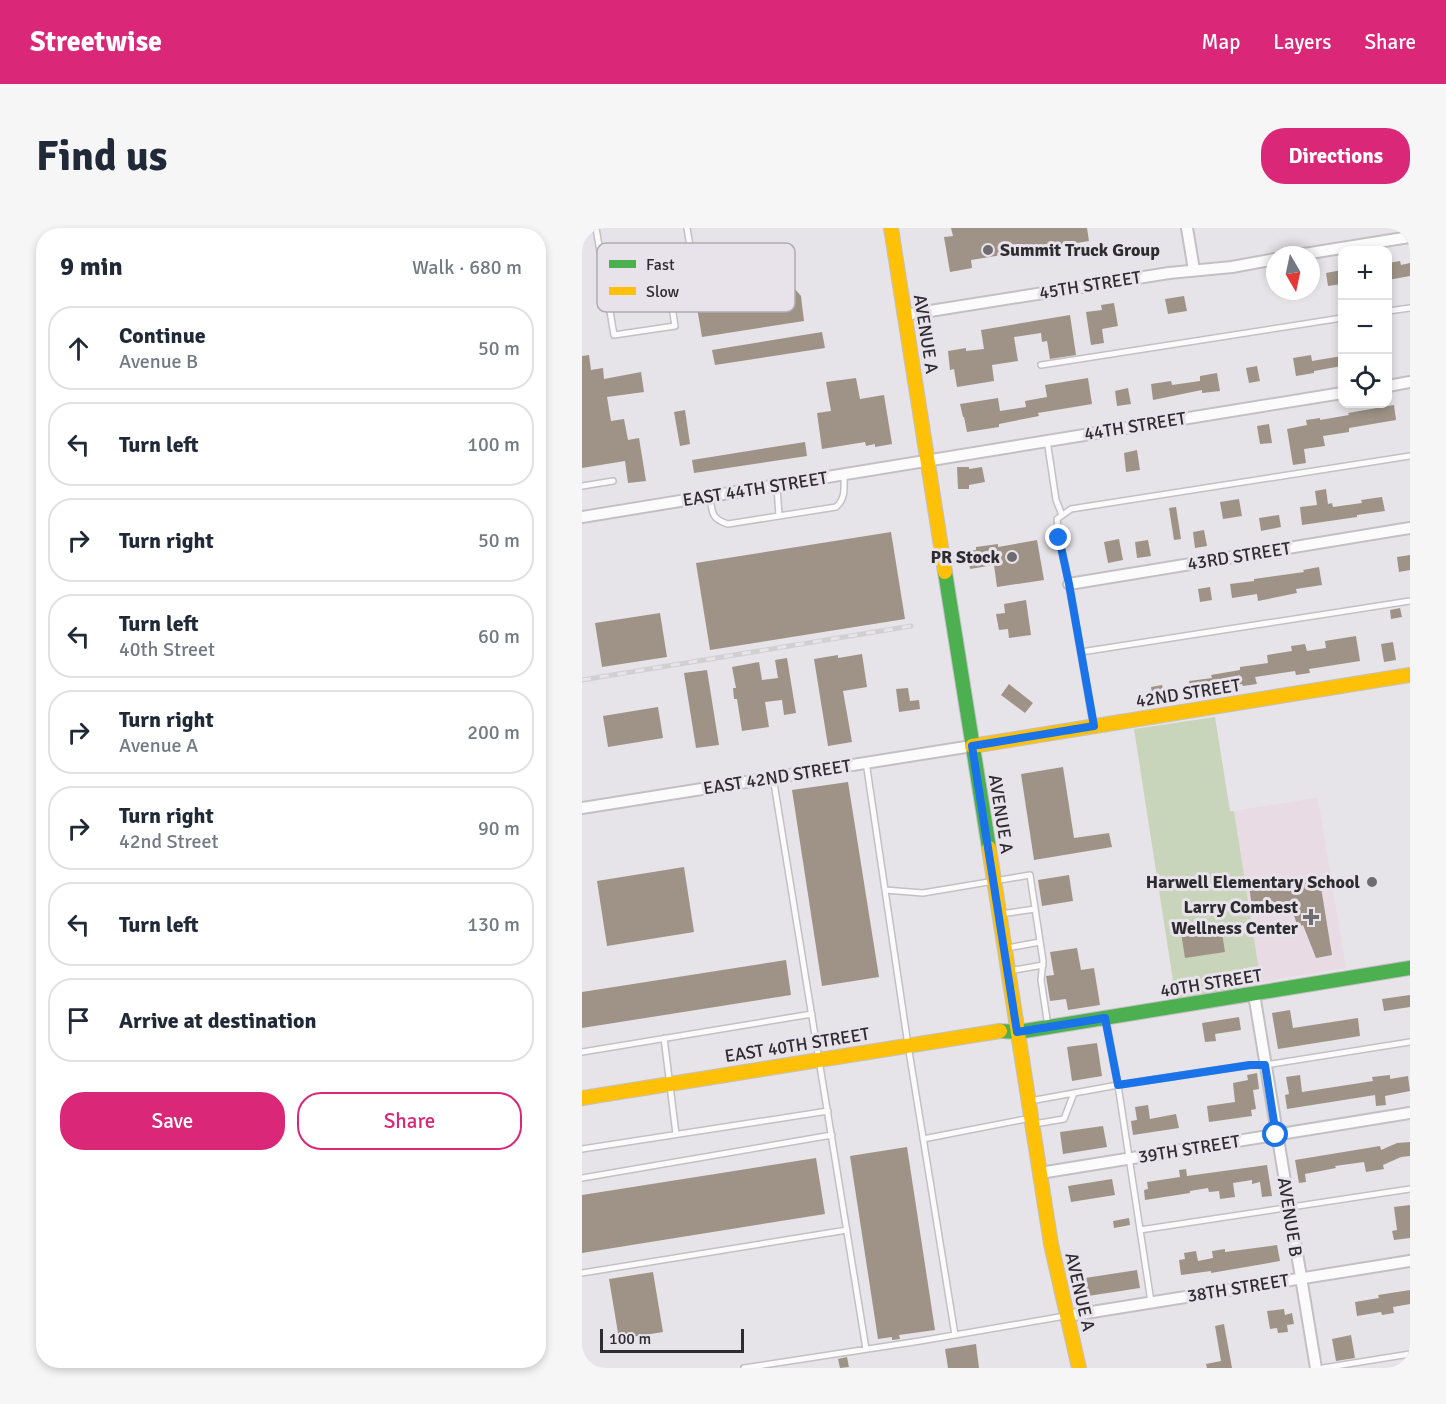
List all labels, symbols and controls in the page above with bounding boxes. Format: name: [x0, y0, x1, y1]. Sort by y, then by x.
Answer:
text: Streetwise: [30, 25, 162, 59]
text: Map: [1202, 29, 1240, 55]
text: Layers: [1273, 29, 1331, 55]
text: Share: [1364, 29, 1416, 55]
button: Directions: [1261, 128, 1410, 184]
text: Find us: [36, 131, 167, 182]
place label: Summit Truck Group: [1000, 239, 1160, 261]
legend: [597, 243, 795, 312]
marker: Summit Truck Group: [981, 243, 995, 257]
north arrow: [1266, 246, 1320, 300]
map controls: [1338, 246, 1392, 408]
button: +: [1338, 246, 1392, 300]
text: 9 min: [60, 251, 123, 283]
text: Walk · 680 m: [412, 255, 522, 280]
text: Fast: [646, 255, 675, 275]
street label: 45TH STREET: [1037, 266, 1143, 304]
text: Slow: [646, 282, 680, 302]
street label: AVENUE A: [909, 293, 943, 375]
button: −: [1338, 300, 1392, 354]
text: Continue: [119, 322, 206, 349]
icon: ahead: [62, 332, 95, 365]
text: 50 m: [478, 336, 520, 361]
text: Avenue B: [119, 349, 198, 374]
button: locate: [1338, 354, 1392, 408]
street label: 44TH STREET: [1082, 407, 1188, 445]
icon: left: [62, 428, 95, 461]
text: Turn left: [119, 431, 199, 458]
text: 100 m: [467, 432, 520, 457]
street label: EAST 44TH STREET: [681, 467, 829, 511]
icon: right: [62, 524, 95, 557]
route end: [1045, 524, 1071, 550]
text: Turn right: [119, 527, 214, 554]
text: 50 m: [478, 528, 520, 553]
street label: 43RD STREET: [1186, 537, 1292, 575]
place label: PR Stock: [930, 546, 1001, 568]
marker: PR Stock: [1005, 550, 1019, 564]
text: Turn left: [119, 610, 199, 637]
icon: left: [62, 620, 95, 653]
text: 60 m: [478, 624, 520, 649]
text: 40th Street: [119, 637, 215, 662]
street label: 42ND STREET: [1134, 674, 1242, 712]
text: Turn right: [119, 706, 214, 733]
icon: right: [62, 716, 95, 749]
text: 200 m: [467, 720, 520, 745]
text: Avenue A: [119, 733, 198, 758]
street label: EAST 42ND STREET: [702, 754, 853, 800]
street label: AVENUE A: [984, 773, 1018, 855]
text: Turn right: [119, 802, 214, 829]
icon: right: [62, 812, 95, 845]
text: 90 m: [478, 816, 520, 841]
text: 42nd Street: [119, 829, 219, 854]
place label: Harwell Elementary School: [1146, 871, 1360, 893]
marker: Harwell Elementary School: [1365, 875, 1379, 889]
place label: Larry Combest Wellness Center: [1171, 896, 1299, 939]
icon: left: [62, 908, 95, 941]
marker: Larry Combest Wellness Center: [1302, 908, 1320, 926]
text: Turn left: [119, 911, 199, 938]
text: 130 m: [467, 912, 520, 937]
street label: 40TH STREET: [1158, 964, 1264, 1002]
icon: arrive: [62, 1004, 95, 1037]
text: Arrive at destination: [119, 1007, 316, 1034]
street label: EAST 40TH STREET: [723, 1023, 871, 1067]
button: Save: [60, 1092, 285, 1150]
button: Share: [297, 1092, 522, 1150]
route start: [1262, 1121, 1288, 1147]
street label: 39TH STREET: [1136, 1130, 1242, 1168]
street label: AVENUE B: [1273, 1176, 1307, 1258]
street label: AVENUE A: [1060, 1251, 1100, 1333]
street label: 38TH STREET: [1185, 1269, 1291, 1307]
scale bar: [600, 1326, 744, 1354]
text: 100 m: [609, 1329, 651, 1349]

